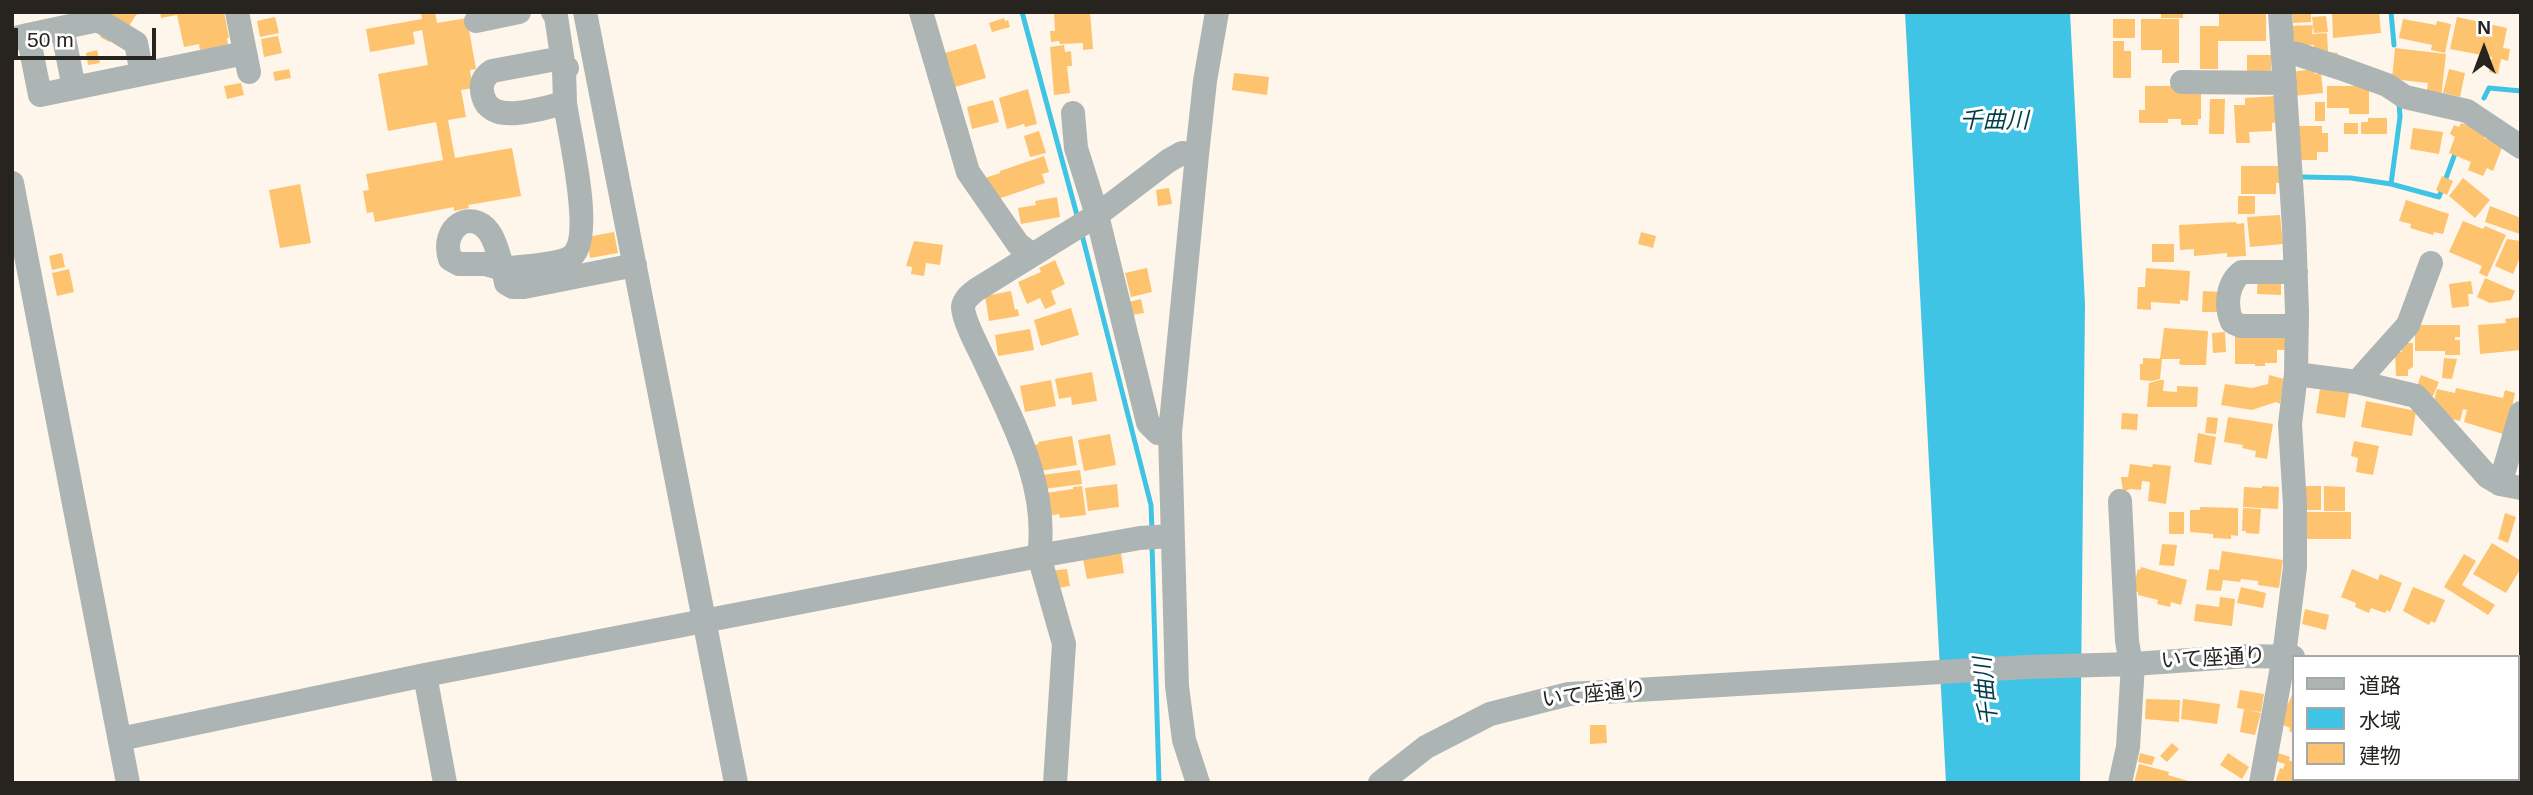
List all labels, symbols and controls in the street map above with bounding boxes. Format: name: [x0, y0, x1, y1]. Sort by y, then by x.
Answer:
scale bar: [18, 14, 159, 58]
north arrow: [2449, 14, 2519, 84]
text: N: [2477, 17, 2491, 38]
text: 50 m: [27, 28, 74, 51]
water label: 千曲川: [1960, 108, 2028, 136]
street label: いて座通り: [2160, 644, 2266, 674]
water label: 千曲川: [1970, 655, 2004, 727]
legend: [2292, 655, 2519, 781]
text: 道路: [2359, 674, 2401, 697]
street label: いて座通り: [1540, 677, 1648, 713]
text: 水域: [2359, 709, 2401, 732]
text: 建物: [2359, 744, 2401, 767]

